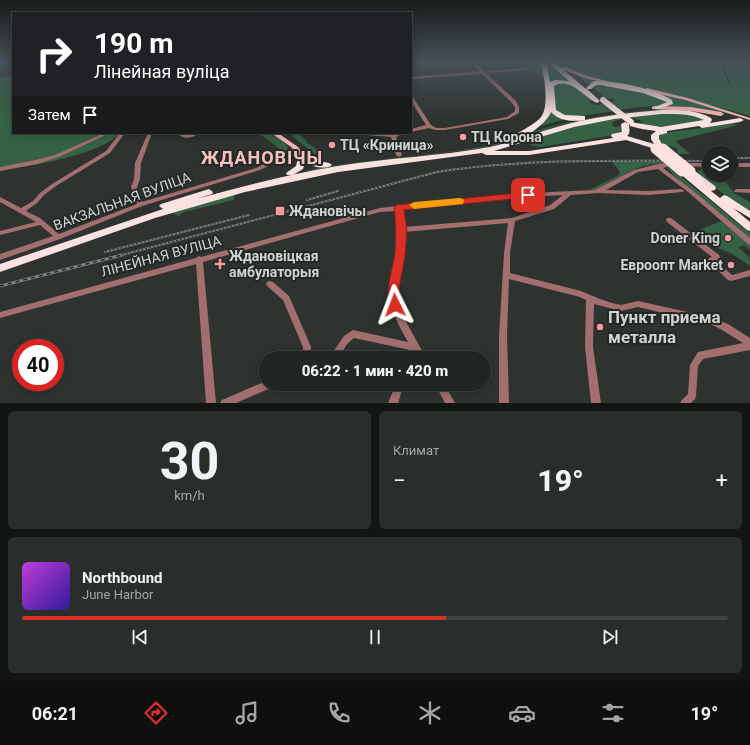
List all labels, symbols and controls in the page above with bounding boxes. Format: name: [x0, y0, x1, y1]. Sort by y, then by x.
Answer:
text: 190 m: [94, 27, 173, 60]
icon: right: [28, 28, 80, 80]
text: Лінейная вуліца: [94, 61, 230, 82]
icon: arrive: [79, 104, 101, 126]
text: Затем: [28, 106, 71, 124]
place label: ТЦ Корона: [471, 129, 542, 145]
marker: ТЦ Корона: [458, 132, 468, 142]
place label: ТЦ «Криница»: [340, 137, 433, 153]
marker: ТЦ «Криница»: [327, 140, 337, 150]
map controls: [702, 146, 738, 182]
button: layers: [702, 146, 738, 182]
district label: ЖДАНОВІЧЫ: [201, 147, 323, 168]
street label: ВАКЗАЛЬНАЯ ВУЛІЦА: [51, 169, 193, 233]
pin: [511, 178, 545, 212]
icon: arrive: [517, 184, 539, 206]
place label: Ждановічы: [289, 203, 366, 219]
marker: Ждановічы: [274, 205, 286, 217]
place label: Doner King: [651, 230, 720, 246]
street label: ЛІНЕЙНАЯ ВУЛІЦА: [99, 232, 223, 280]
marker: Doner King: [723, 233, 733, 243]
place label: Ждановіцкая амбулаторыя: [229, 248, 319, 280]
place label: Евроопт Market: [620, 257, 723, 273]
marker: Ждановіцкая амбулаторыя: [214, 258, 226, 270]
marker: Евроопт Market: [726, 260, 736, 270]
position arrow: [374, 284, 416, 326]
place label: Пункт приема металла: [608, 307, 721, 347]
marker: Пункт приема металла: [595, 322, 605, 332]
speed limit sign: 40: [12, 339, 64, 391]
text: 06:22 · 1 мин · 420 m: [302, 362, 448, 380]
text: 30: [160, 431, 219, 492]
text: Климат: [393, 443, 439, 458]
text: 19°: [537, 463, 584, 498]
text: −: [393, 468, 406, 493]
text: +: [716, 468, 728, 493]
text: km/h: [174, 488, 205, 503]
text: Northbound: [82, 569, 163, 587]
text: June Harbor: [82, 587, 154, 602]
icon: previous: [129, 626, 151, 648]
icon: pause: [364, 626, 386, 648]
icon: next: [599, 626, 621, 648]
icon: directions: [142, 699, 170, 727]
icon: music: [233, 699, 261, 727]
icon: phone: [325, 699, 353, 727]
icon: climate: [416, 699, 444, 727]
icon: car: [508, 699, 536, 727]
icon: filters: [599, 699, 627, 727]
text: 06:21: [32, 703, 78, 724]
text: 19°: [691, 703, 718, 724]

